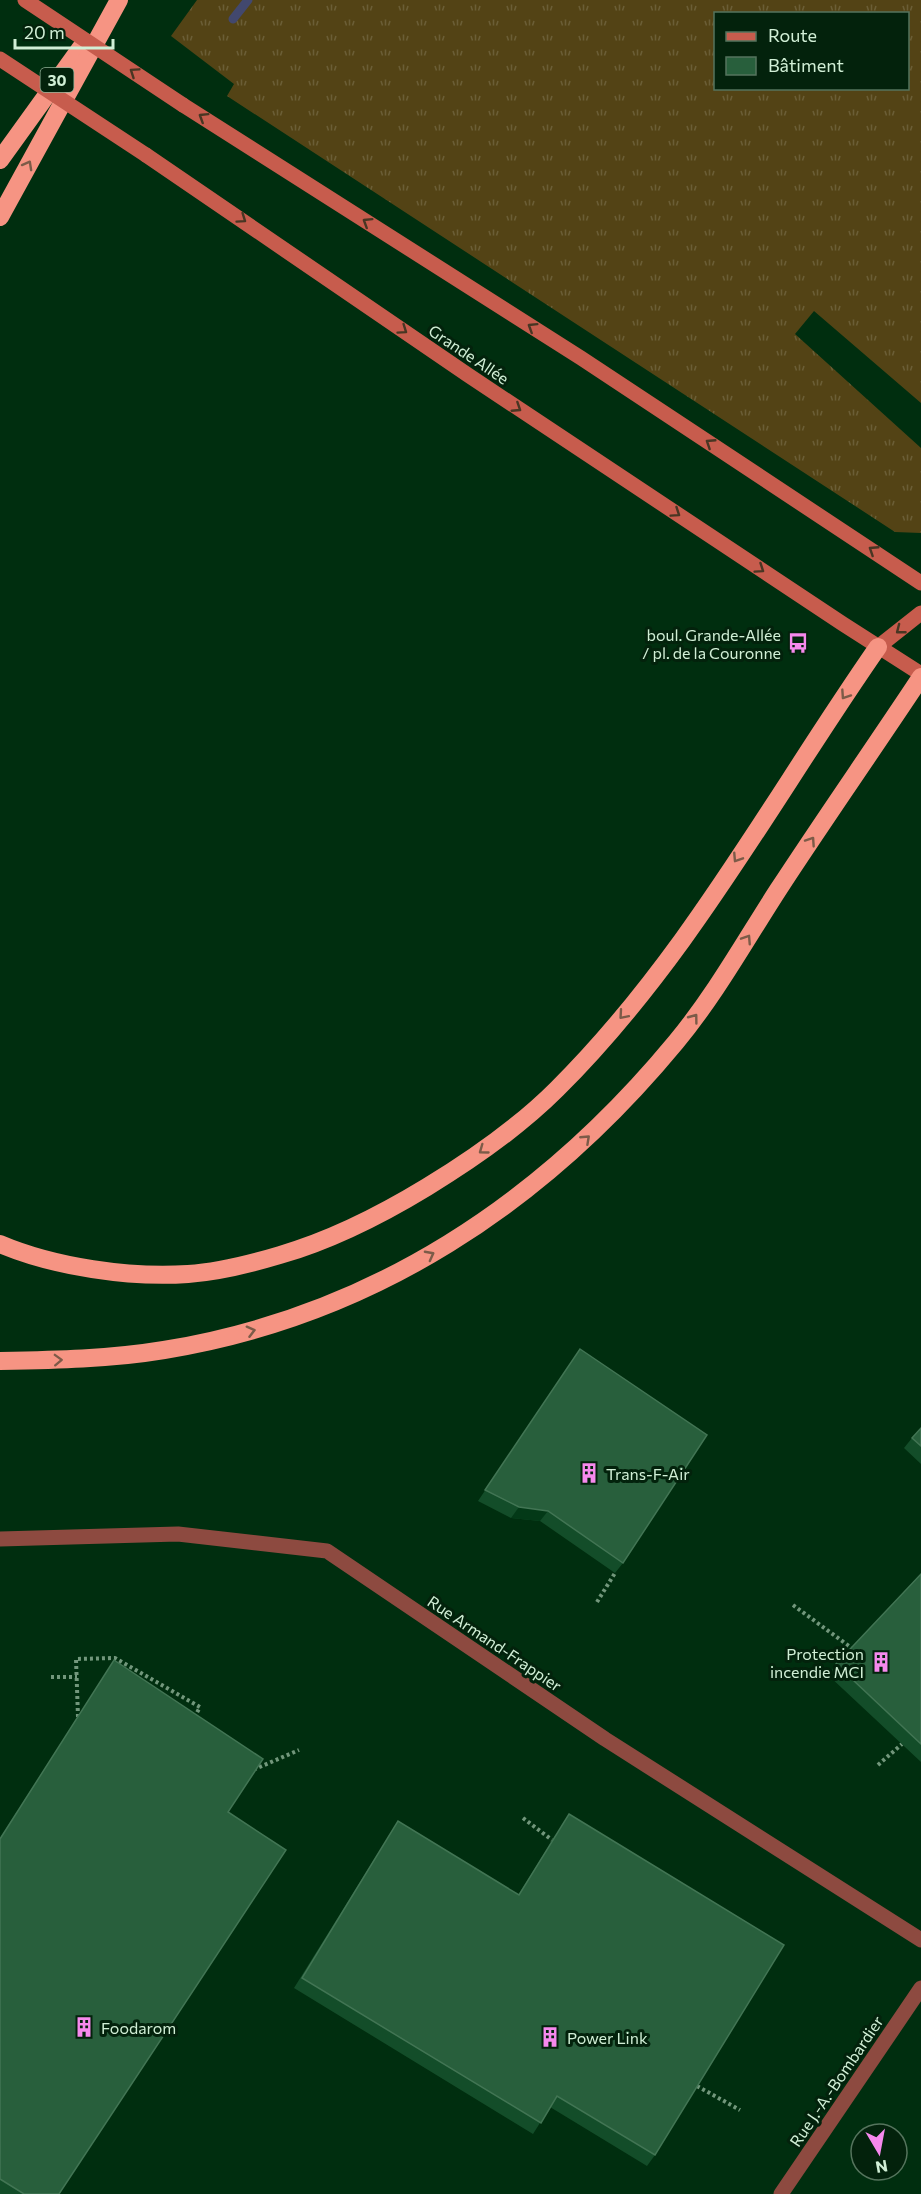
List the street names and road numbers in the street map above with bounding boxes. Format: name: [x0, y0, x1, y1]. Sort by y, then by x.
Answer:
road number: 30: [40, 68, 74, 92]
street label: Grande Allée: [425, 320, 513, 388]
street label: Rue Armand-Frappier: [424, 1591, 566, 1695]
street label: Rue J.-A.-Bombardier: [785, 2012, 887, 2150]

